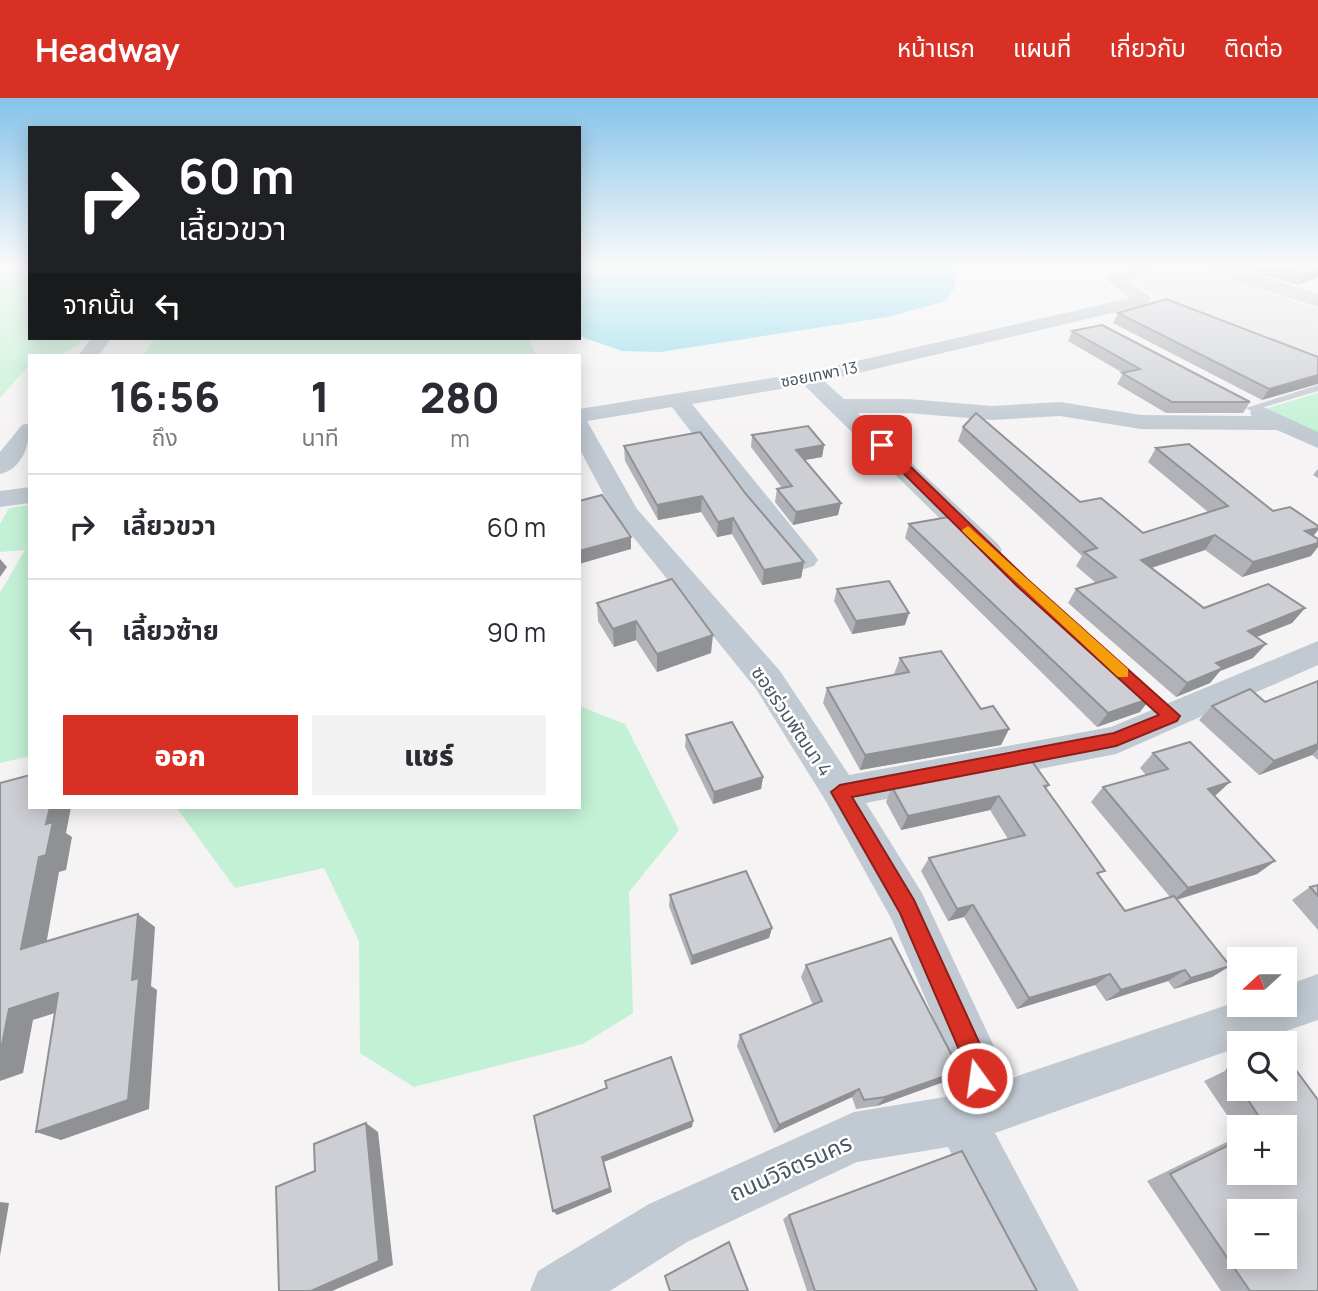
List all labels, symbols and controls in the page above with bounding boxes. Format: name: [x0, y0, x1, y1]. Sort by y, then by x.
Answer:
text: Headway: [35, 27, 180, 72]
text: หน้าแรก: [897, 31, 975, 64]
text: แผนที่: [1013, 31, 1071, 64]
text: เกี่ยวกับ: [1109, 31, 1186, 64]
text: ติดต่อ: [1224, 31, 1283, 64]
text: 60 m: [178, 142, 295, 209]
icon: right: [63, 154, 154, 245]
text: เลี้ยวขวา: [178, 206, 286, 250]
text: จากนั้น: [63, 286, 135, 322]
icon: left: [149, 287, 187, 325]
street label: ซอยเทพา 13: [779, 356, 859, 392]
text: 16:56: [109, 367, 220, 425]
text: 1: [311, 367, 330, 425]
text: 280: [420, 368, 500, 426]
pin: [852, 415, 912, 475]
text: ถึง: [152, 421, 178, 453]
text: นาที: [301, 421, 339, 453]
text: m: [450, 422, 470, 454]
icon: arrive: [863, 426, 901, 464]
text: เลี้ยวขวา: [122, 507, 216, 543]
icon: right: [63, 508, 101, 546]
text: 60 m: [487, 509, 546, 545]
text: เลี้ยวซ้าย: [122, 612, 219, 648]
icon: left: [63, 613, 101, 651]
text: 90 m: [487, 614, 546, 650]
street label: ซอยร่วมพัฒนา 4: [745, 661, 839, 781]
button: ออก: [63, 715, 298, 795]
button: แชร์: [312, 715, 546, 795]
north arrow: [1227, 947, 1297, 1017]
map controls: [1227, 947, 1297, 1269]
button: search: [1227, 1031, 1297, 1101]
position arrow: [940, 1041, 1014, 1115]
button: +: [1227, 1115, 1297, 1185]
street label: ถนนวิจิตรนคร: [724, 1126, 856, 1208]
button: −: [1227, 1199, 1297, 1269]

